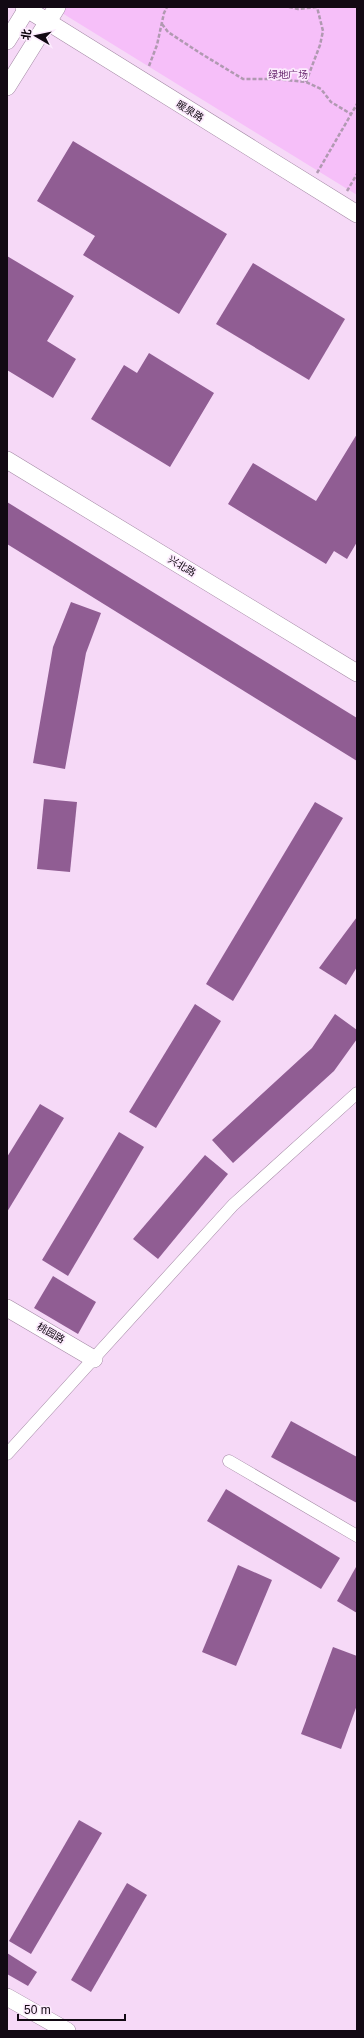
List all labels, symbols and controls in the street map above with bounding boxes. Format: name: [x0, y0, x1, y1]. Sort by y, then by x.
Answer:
north arrow: [16, 16, 56, 56]
text: 北: [19, 28, 33, 41]
park label: 绿地广场: [268, 69, 308, 80]
street label: 暖泉路: [174, 98, 206, 124]
street label: 兴北路: [166, 554, 198, 578]
street label: 桃园路: [35, 1321, 67, 1345]
scale bar: [18, 1996, 125, 2022]
text: 50 m: [24, 2003, 51, 2017]

